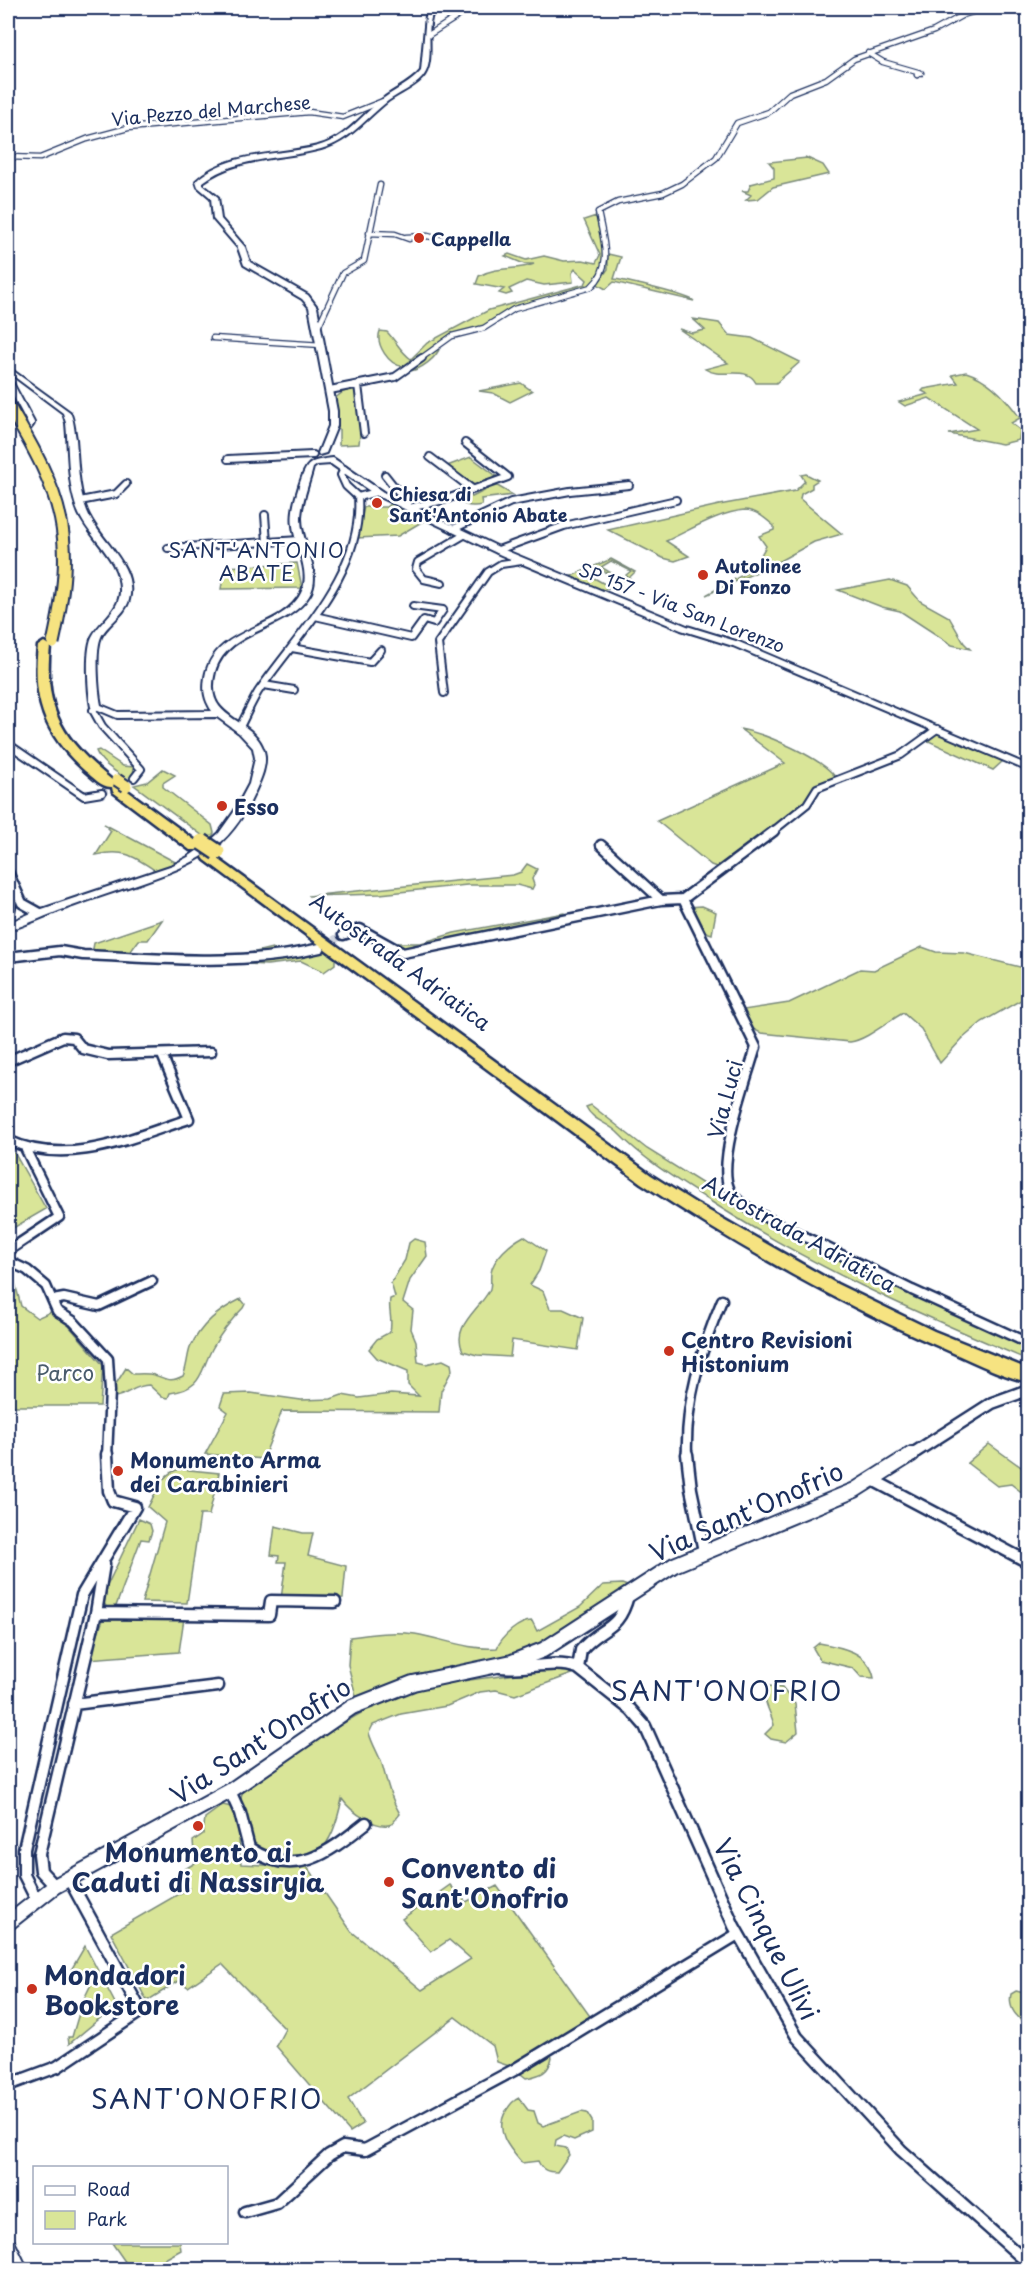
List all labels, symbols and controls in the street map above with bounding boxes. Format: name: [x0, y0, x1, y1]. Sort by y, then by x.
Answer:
street label: Via Pezzo del Marchese: [110, 88, 312, 132]
place label: Cappella: [431, 225, 511, 252]
marker: Cappella: [412, 231, 426, 245]
place label: Chiesa di Sant'Antonio Abate: [389, 480, 568, 528]
marker: Chiesa di Sant'Antonio Abate: [370, 496, 384, 510]
district label: SANT'ANTONIO ABATE: [169, 535, 345, 588]
place label: Autolinee Di Fonzo: [715, 552, 801, 600]
street label: SP 157 - Via San Lorenzo: [575, 555, 789, 659]
marker: Autolinee Di Fonzo: [696, 568, 710, 582]
place label: Esso: [234, 790, 279, 822]
marker: Esso: [215, 799, 229, 813]
street label: Autostrada Adriatica: [304, 884, 499, 1038]
street label: Via Luci: [698, 1056, 750, 1142]
street label: Autostrada Adriatica: [697, 1166, 903, 1300]
place label: Centro Revisioni Histonium: [681, 1323, 852, 1379]
marker: Centro Revisioni Histonium: [662, 1344, 676, 1358]
park label: Parco: [36, 1356, 94, 1388]
place label: Monumento Arma dei Carabinieri: [130, 1443, 321, 1499]
street label: Via Sant'Onofrio: [643, 1451, 849, 1571]
marker: Monumento Arma dei Carabinieri: [111, 1464, 125, 1478]
street label: Via Sant'Onofrio: [162, 1667, 358, 1813]
district label: SANT'ONOFRIO: [611, 1669, 843, 1710]
marker: Monumento ai Caduti di Nassiryia: [191, 1819, 205, 1833]
street label: Via Cinque Ulivi: [704, 1831, 830, 2027]
place label: Monumento ai Caduti di Nassiryia: [72, 1832, 325, 1901]
place label: Convento di Sant'Onofrio: [401, 1848, 569, 1917]
marker: Convento di Sant'Onofrio: [382, 1875, 396, 1889]
place label: Mondadori Bookstore: [44, 1955, 186, 2024]
marker: Mondadori Bookstore: [25, 1982, 39, 1996]
district label: SANT'ONOFRIO: [91, 2077, 323, 2118]
legend: [33, 2166, 228, 2244]
text: Road: [87, 2175, 131, 2202]
text: Park: [87, 2205, 127, 2232]

